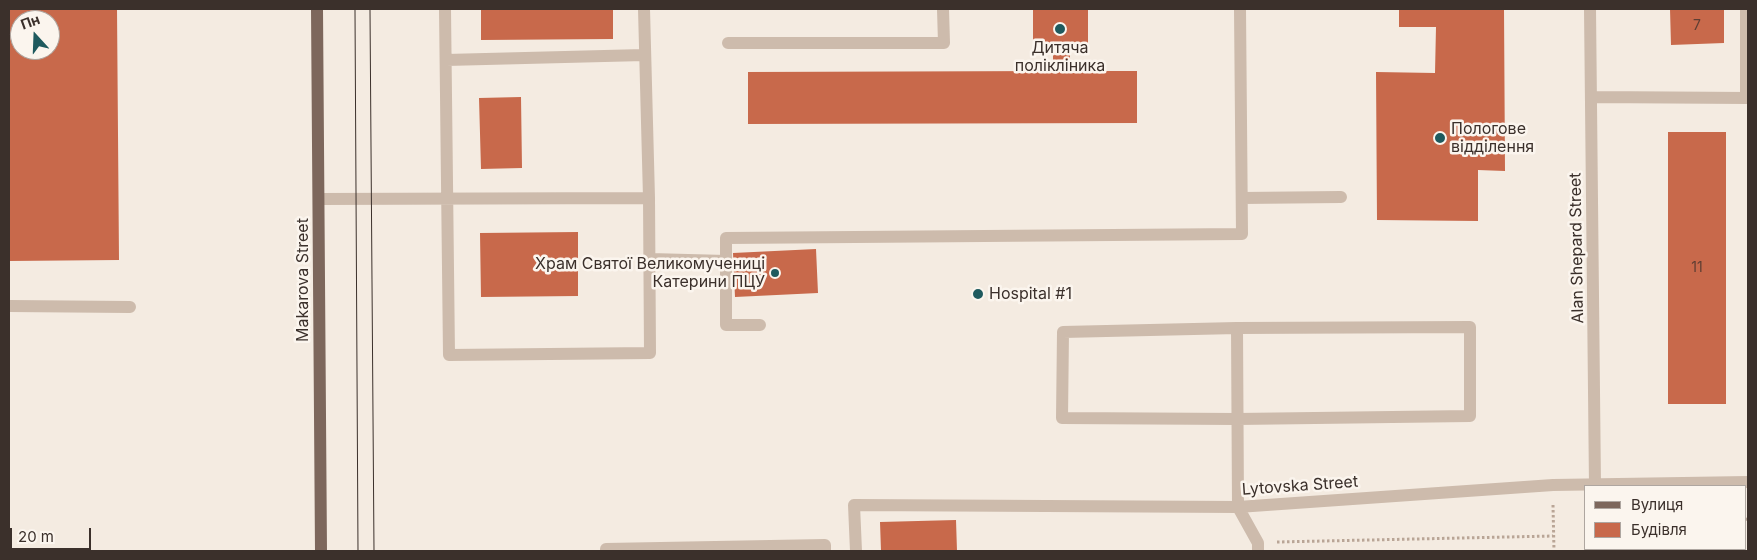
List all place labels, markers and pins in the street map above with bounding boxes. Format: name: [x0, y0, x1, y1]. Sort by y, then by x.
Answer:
marker: Дитяча полікліника: [1053, 22, 1067, 36]
place label: Дитяча полікліника: [1015, 38, 1105, 76]
place label: Пологове відділення: [1451, 119, 1534, 157]
marker: Пологове відділення: [1433, 131, 1447, 145]
place label: Храм Святої Великомучениці Катерини ПЦУ: [535, 254, 765, 292]
marker: Храм Святої Великомучениці Катерини ПЦУ: [769, 267, 781, 279]
place label: Hospital #1: [989, 284, 1072, 304]
marker: Hospital #1: [971, 287, 985, 301]

